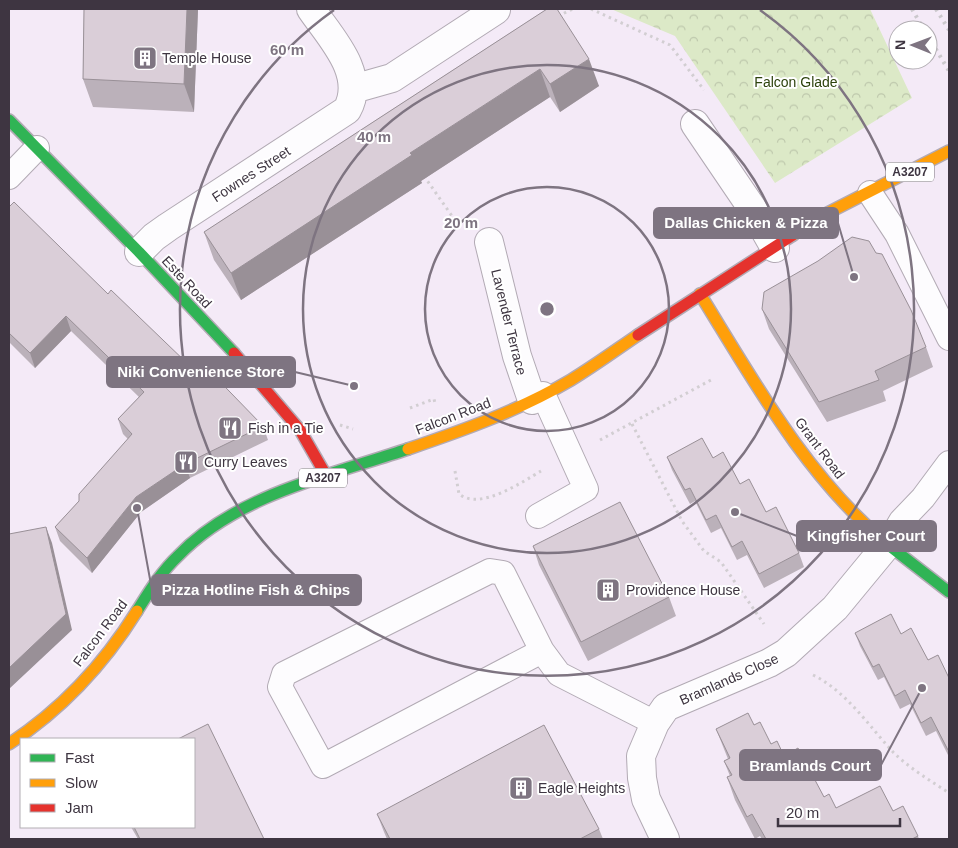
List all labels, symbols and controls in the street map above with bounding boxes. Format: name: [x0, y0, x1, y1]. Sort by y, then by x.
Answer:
north arrow: [888, 20, 938, 70]
text: N: [892, 40, 908, 50]
text: 60 m: [270, 41, 304, 58]
building icon: Temple House: [132, 45, 158, 71]
place label: Temple House: [162, 50, 252, 66]
park label: Falcon Glade: [754, 74, 838, 90]
text: 40 m: [357, 128, 391, 145]
street label: Fownes Street: [209, 143, 293, 205]
road number: A3207: [886, 162, 934, 182]
callout: Dallas Chicken & Pizza: [654, 208, 838, 238]
text: 20 m: [444, 214, 478, 231]
text: Dallas Chicken & Pizza: [664, 214, 828, 231]
street label: Este Road: [159, 253, 215, 311]
street label: Lavender Terrace: [488, 267, 530, 377]
centre of rings: [538, 300, 556, 318]
callout: Niki Convenience Store: [107, 357, 295, 387]
text: Niki Convenience Store: [117, 363, 285, 380]
street label: Falcon Road: [413, 394, 493, 438]
street label: Grant Road: [792, 414, 848, 482]
restaurant icon: Fish in a Tie: [217, 415, 243, 441]
place label: Fish in a Tie: [248, 420, 324, 436]
restaurant icon: Curry Leaves: [173, 449, 199, 475]
place label: Curry Leaves: [204, 454, 287, 470]
road number: A3207: [299, 468, 347, 488]
callout: Kingfisher Court: [797, 521, 936, 551]
text: Kingfisher Court: [807, 527, 925, 544]
callout: Pizza Hotline Fish & Chips: [152, 575, 361, 605]
building icon: Providence House: [595, 577, 621, 603]
text: Pizza Hotline Fish & Chips: [162, 581, 350, 598]
place label: Providence House: [626, 582, 741, 598]
street label: Falcon Road: [70, 596, 130, 670]
street label: Bramlands Close: [677, 650, 781, 708]
legend: [20, 738, 195, 828]
text: Fast: [65, 749, 95, 766]
callout: Bramlands Court: [740, 750, 881, 780]
text: Bramlands Court: [749, 757, 871, 774]
text: Slow: [65, 774, 98, 791]
building icon: Eagle Heights: [508, 775, 534, 801]
place label: Eagle Heights: [538, 780, 625, 796]
scale bar: [778, 796, 900, 828]
text: Jam: [65, 799, 93, 816]
text: 20 m: [786, 804, 819, 821]

